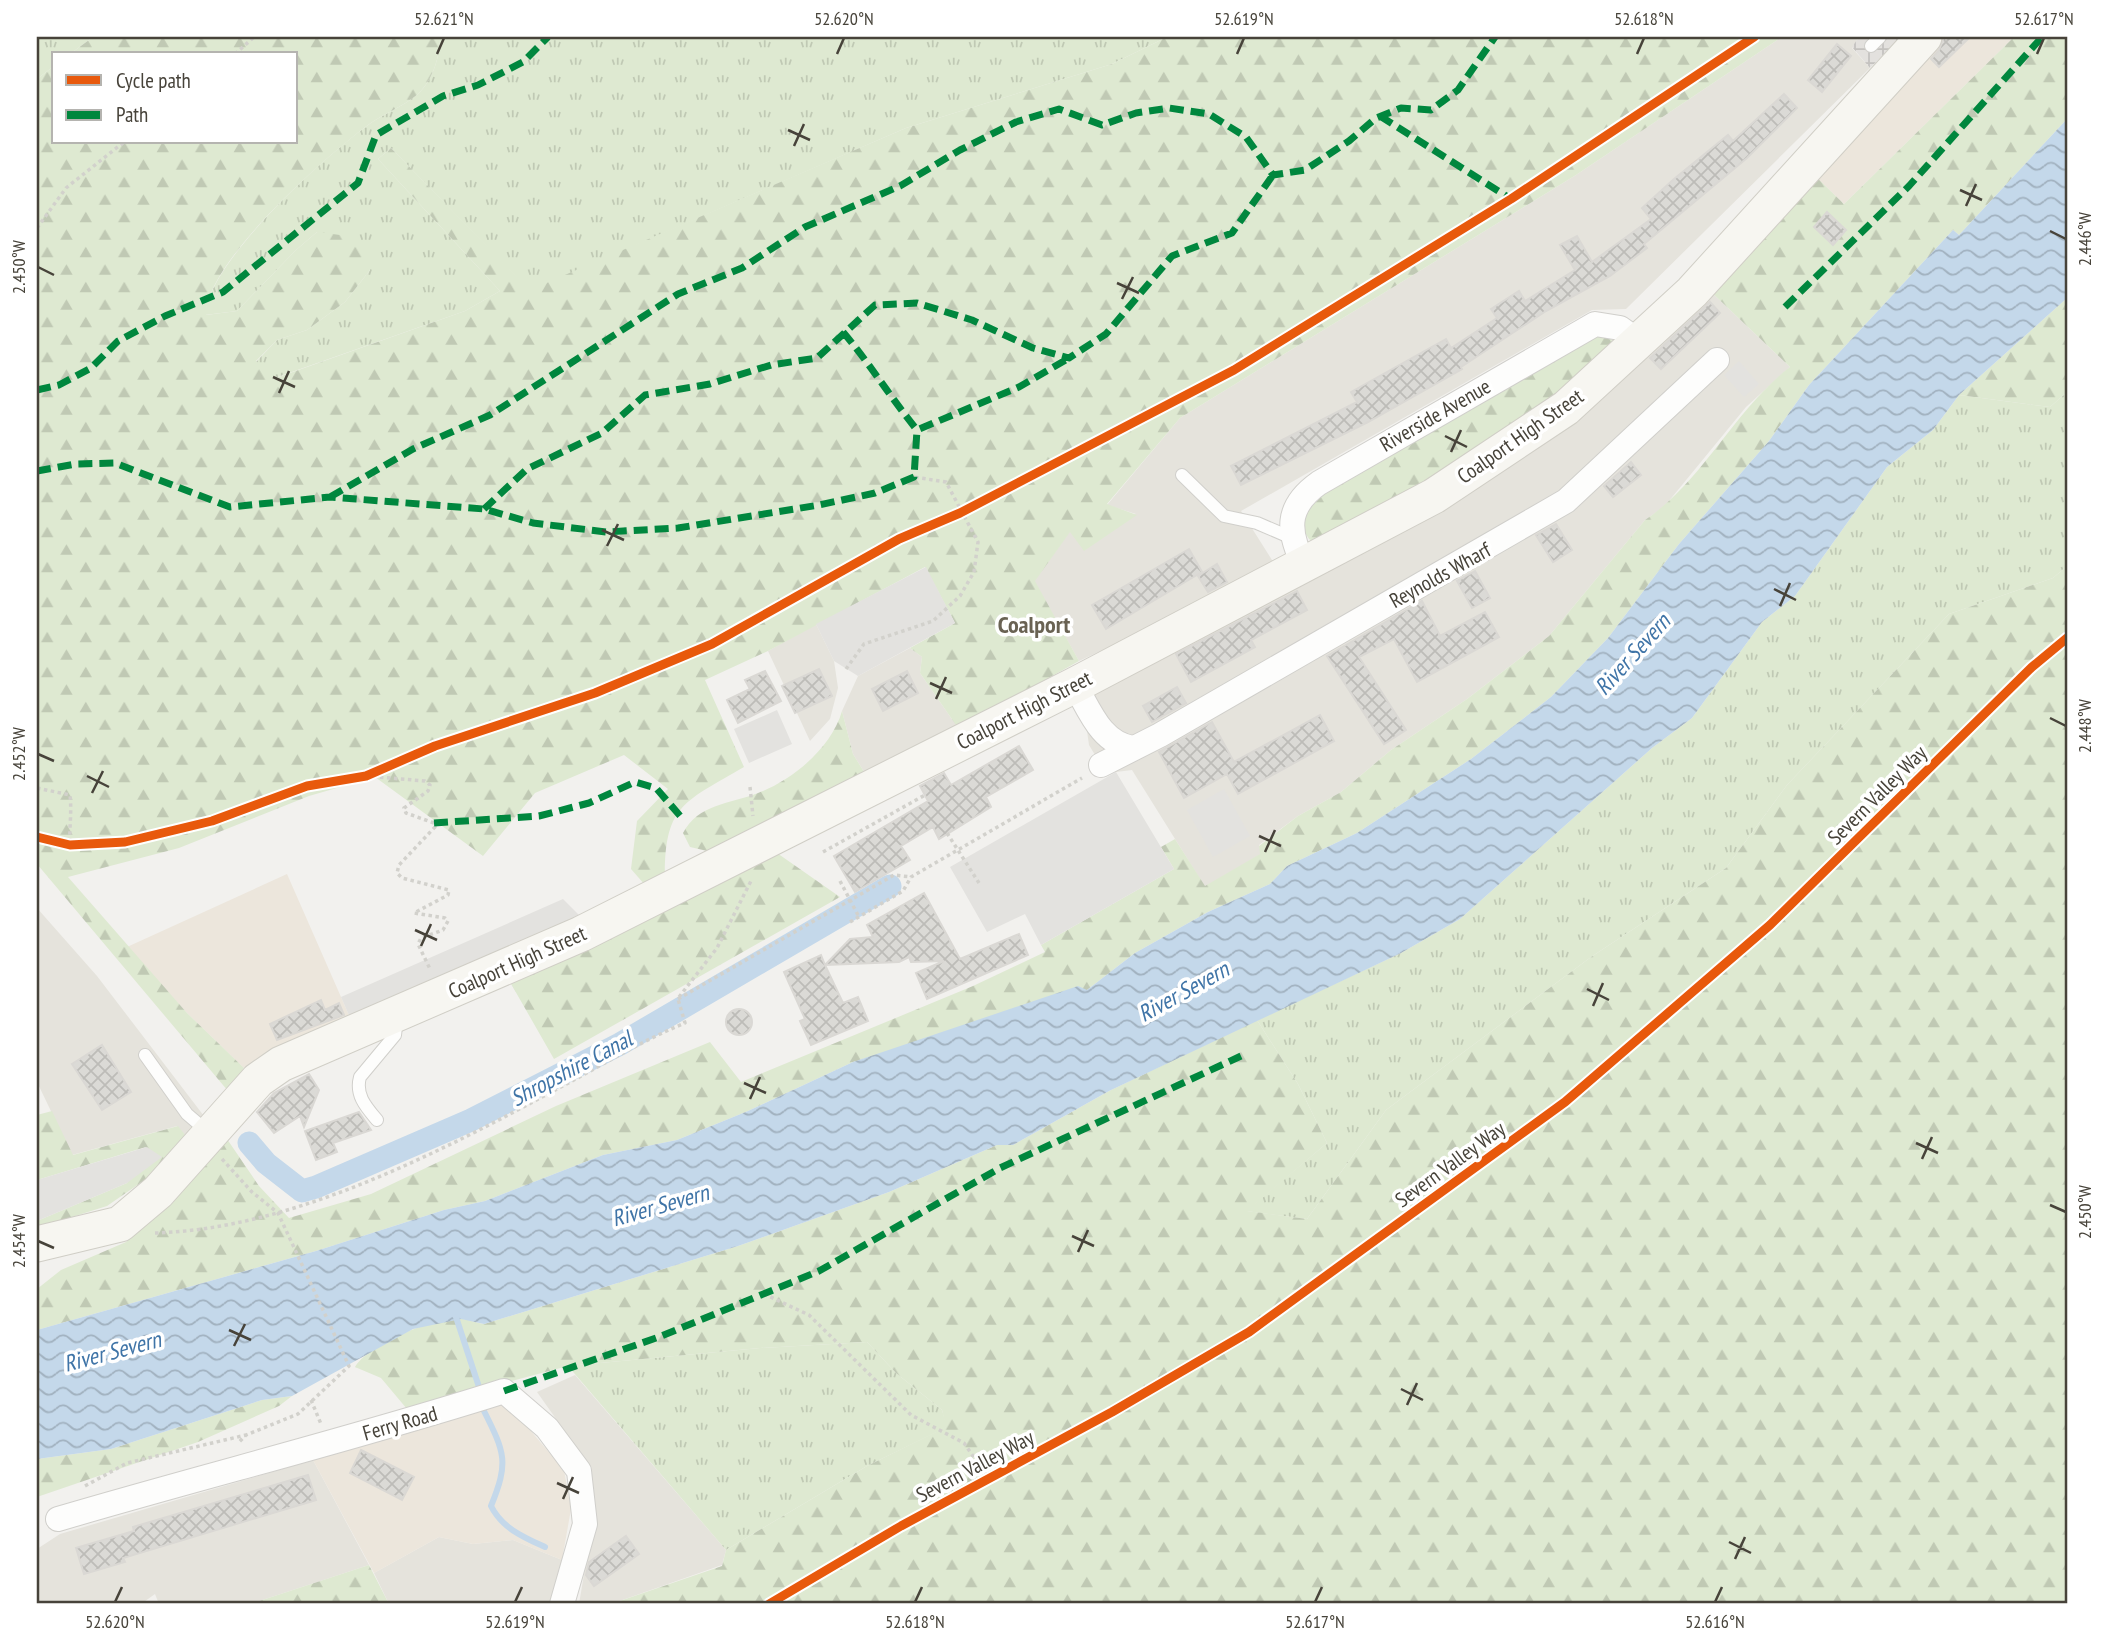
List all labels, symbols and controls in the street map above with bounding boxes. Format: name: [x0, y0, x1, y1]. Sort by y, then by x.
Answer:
text: 52.621°N: [414, 7, 474, 30]
text: 52.620°N: [814, 7, 874, 30]
text: 52.619°N: [1214, 7, 1274, 30]
text: 52.618°N: [1614, 7, 1674, 30]
text: 52.617°N: [2014, 7, 2074, 30]
legend: [52, 52, 298, 144]
text: Cycle path: [116, 67, 191, 94]
text: Path: [116, 101, 148, 128]
text: 2.446°W: [2073, 212, 2096, 266]
text: 2.450°W: [7, 240, 30, 294]
street label: Riverside Avenue: [1375, 372, 1495, 458]
street label: Coalport High Street: [1452, 382, 1589, 490]
street label: Reynolds Wharf: [1385, 536, 1496, 614]
water label: River Severn: [1588, 606, 1677, 701]
district label: Coalport: [998, 609, 1070, 640]
street label: Coalport High Street: [952, 664, 1096, 756]
text: 2.448°W: [2073, 699, 2096, 753]
text: 2.452°W: [7, 727, 30, 781]
street label: Severn Valley Way: [1822, 740, 1932, 850]
street label: Coalport High Street: [444, 919, 590, 1004]
water label: River Severn: [1132, 953, 1235, 1028]
water label: Shropshire Canal: [505, 1023, 639, 1112]
street label: Severn Valley Way: [1390, 1115, 1510, 1213]
water label: River Severn: [608, 1177, 714, 1233]
text: 2.450°W: [2073, 1185, 2096, 1239]
text: 2.454°W: [7, 1214, 30, 1268]
water label: River Severn: [60, 1324, 166, 1378]
street label: Ferry Road: [360, 1399, 440, 1447]
street label: Severn Valley Way: [911, 1424, 1039, 1508]
text: 52.620°N: [85, 1610, 145, 1633]
text: 52.619°N: [485, 1610, 545, 1633]
text: 52.618°N: [885, 1610, 945, 1633]
text: 52.617°N: [1285, 1610, 1345, 1633]
text: 52.616°N: [1685, 1610, 1745, 1633]

